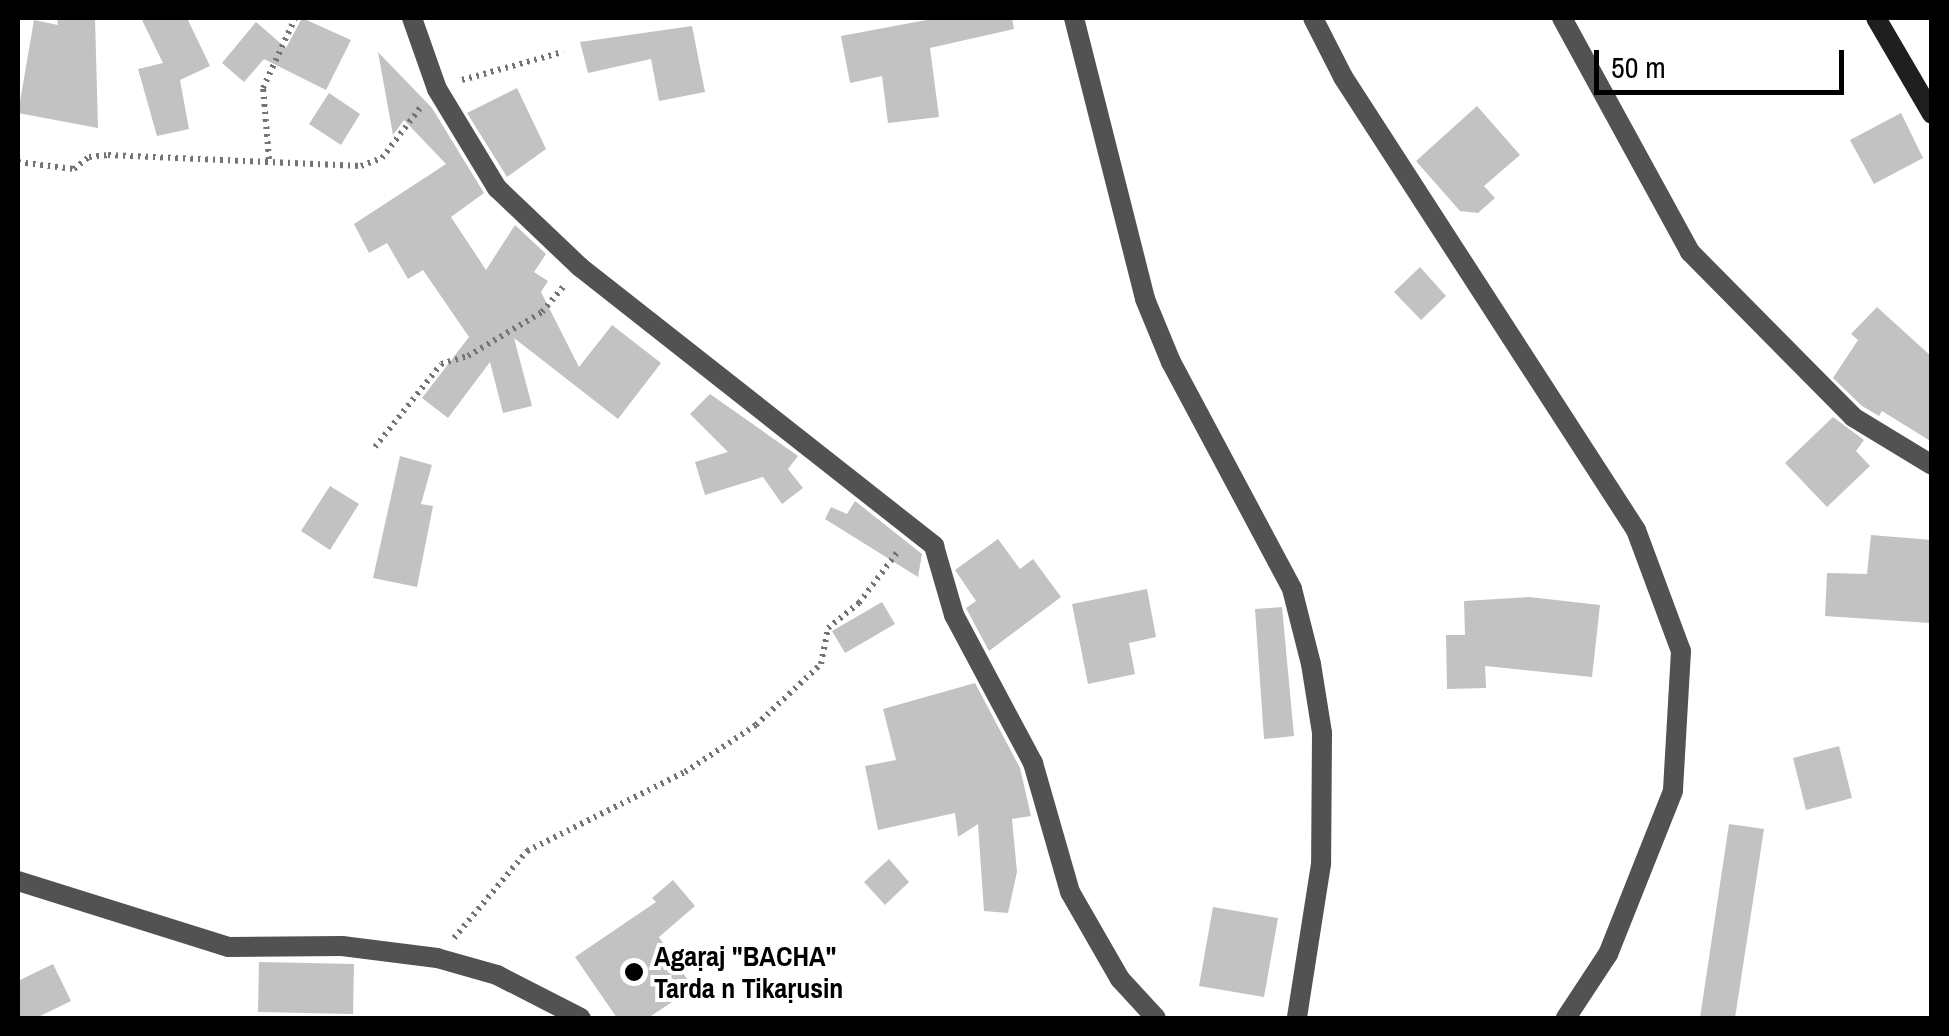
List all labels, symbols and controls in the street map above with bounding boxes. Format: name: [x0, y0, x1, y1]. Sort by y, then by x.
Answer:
scale bar: [1599, 30, 1849, 92]
text: 50 m: [1611, 47, 1666, 87]
place label: Agaṛaj "BACHA" Tarda n Tikaṛusin: [654, 939, 843, 1005]
marker: Agaṛaj "BACHA" Tarda n Tikaṛusin: [623, 961, 645, 983]

